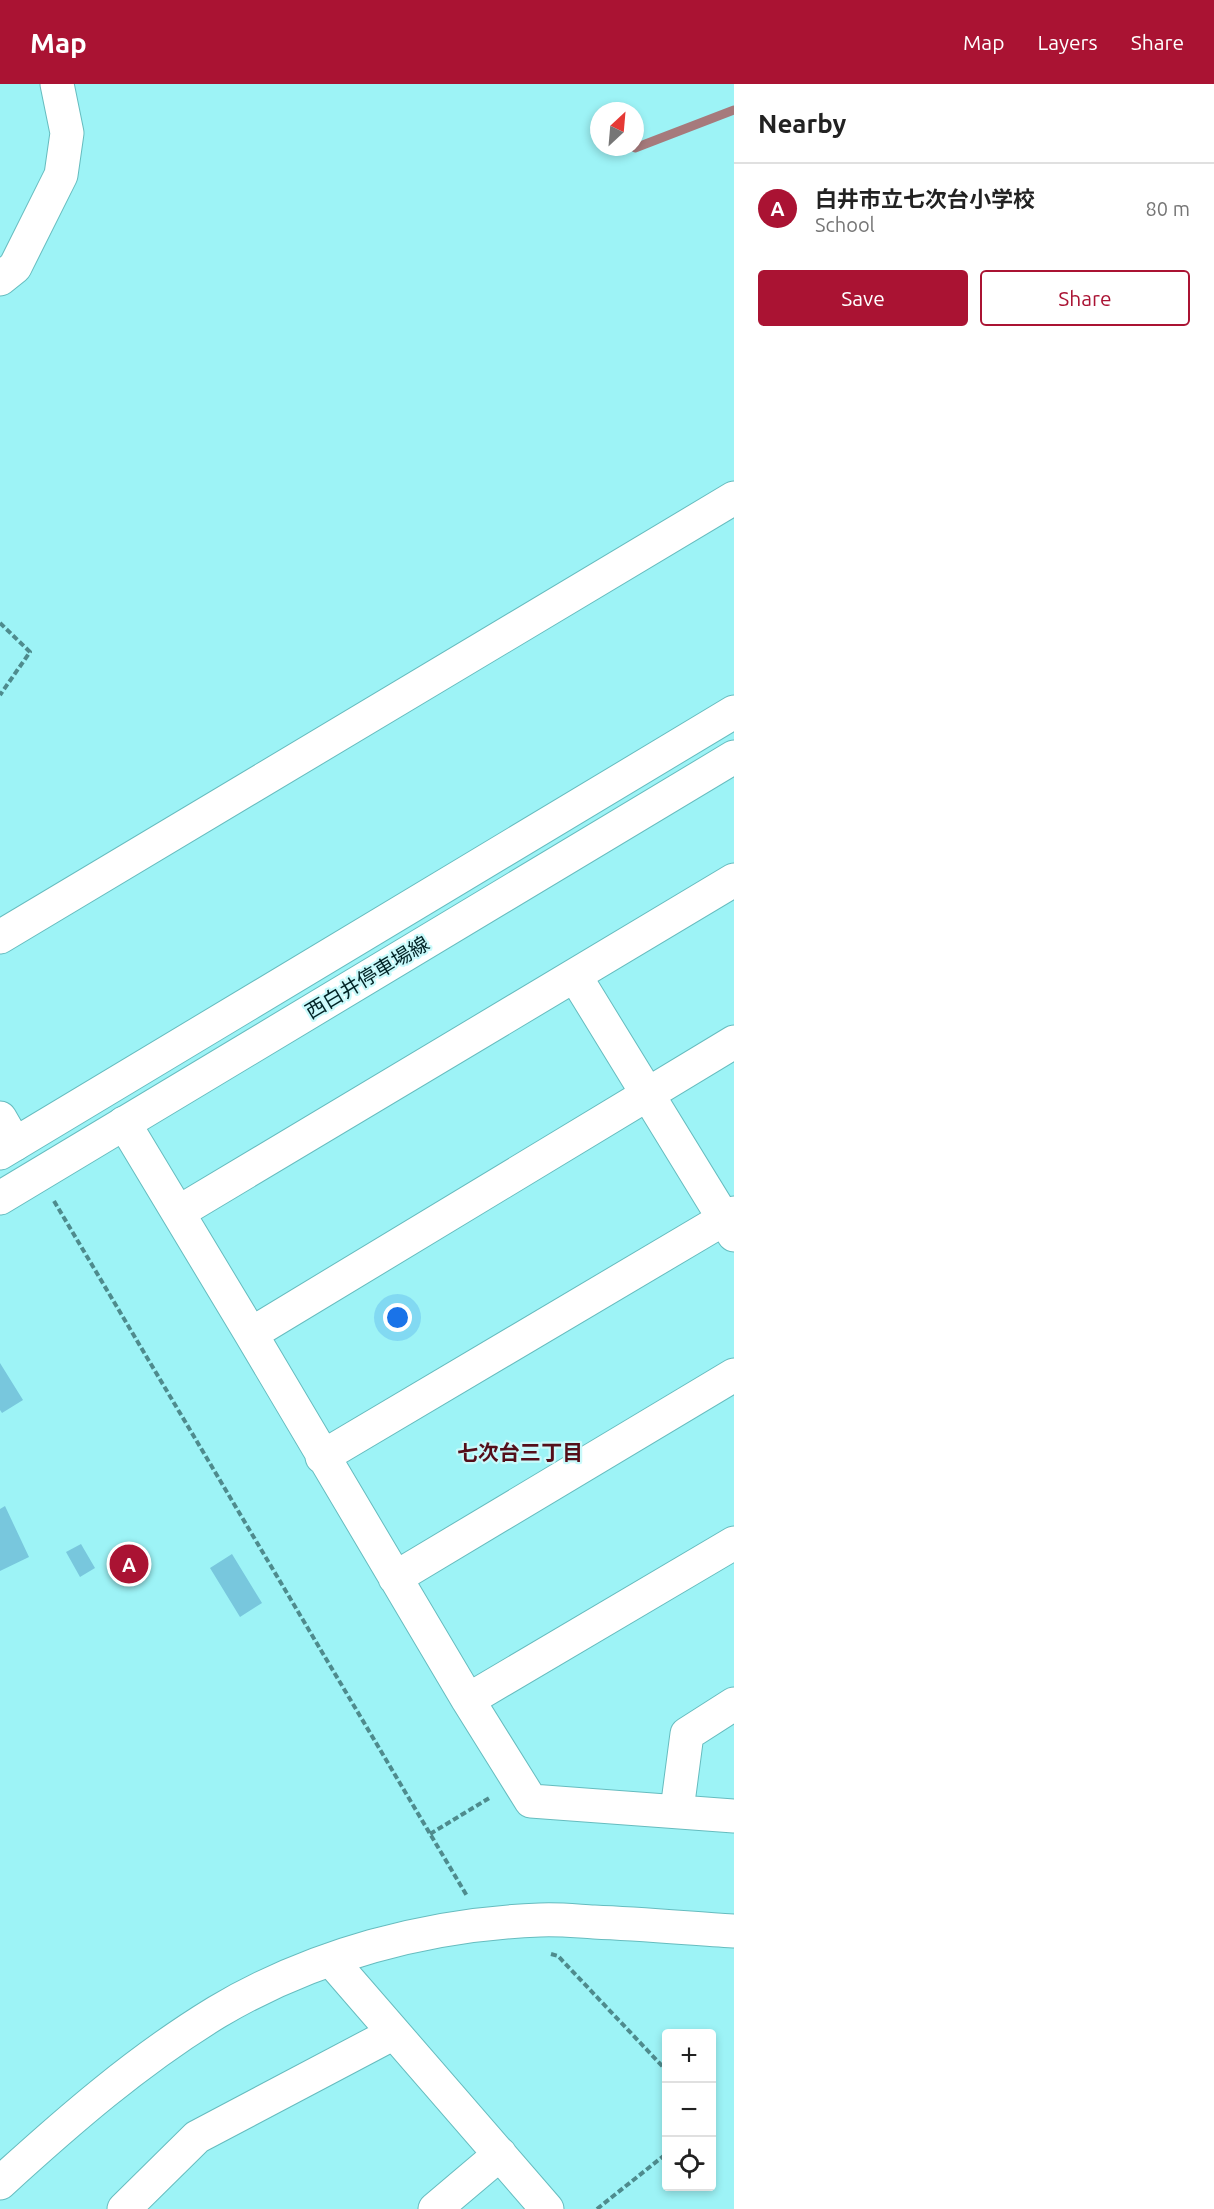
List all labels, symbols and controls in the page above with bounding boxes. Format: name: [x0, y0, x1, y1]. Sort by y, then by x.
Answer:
text: Map: [30, 27, 87, 58]
text: Map: [963, 30, 1004, 54]
text: Layers: [1037, 30, 1098, 54]
text: Share: [1131, 30, 1184, 54]
north arrow: [590, 102, 644, 156]
text: Nearby: [758, 109, 846, 138]
text: 白井市立七次台小学校: [815, 186, 1035, 211]
text: A: [770, 197, 785, 220]
text: 80 m: [1146, 197, 1190, 220]
text: School: [815, 213, 875, 236]
button: Save: [758, 270, 968, 326]
button: Share: [980, 270, 1190, 326]
street label: 西白井停車場線: [301, 931, 433, 1023]
your location: [383, 1303, 412, 1332]
district label: 七次台三丁目: [457, 1440, 583, 1464]
pin: A: [110, 1542, 148, 1586]
map controls: [662, 2029, 716, 2191]
button: +: [662, 2029, 716, 2083]
button: −: [662, 2083, 716, 2137]
button: locate: [662, 2137, 716, 2191]

